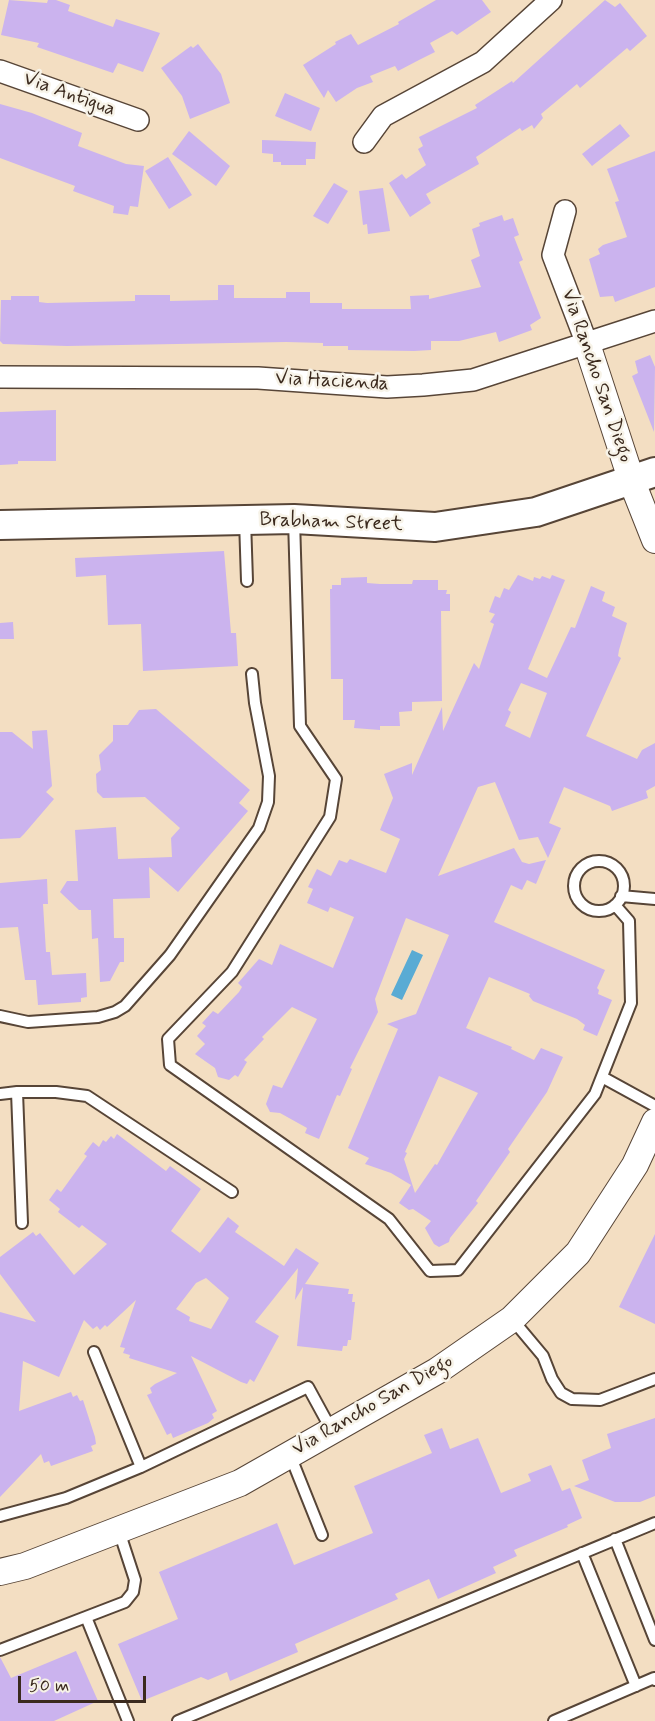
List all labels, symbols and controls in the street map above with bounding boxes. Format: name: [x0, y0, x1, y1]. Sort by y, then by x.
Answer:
street label: Via Antigua: [20, 67, 118, 123]
street label: Via Rancho San Diego: [555, 286, 637, 466]
street label: Via Hacienda: [275, 367, 389, 397]
street label: Brabham Street: [259, 509, 403, 537]
street label: Via Rancho San Diego: [288, 1350, 458, 1462]
scale bar: [21, 1664, 148, 1702]
text: 50 m: [29, 1674, 69, 1698]

